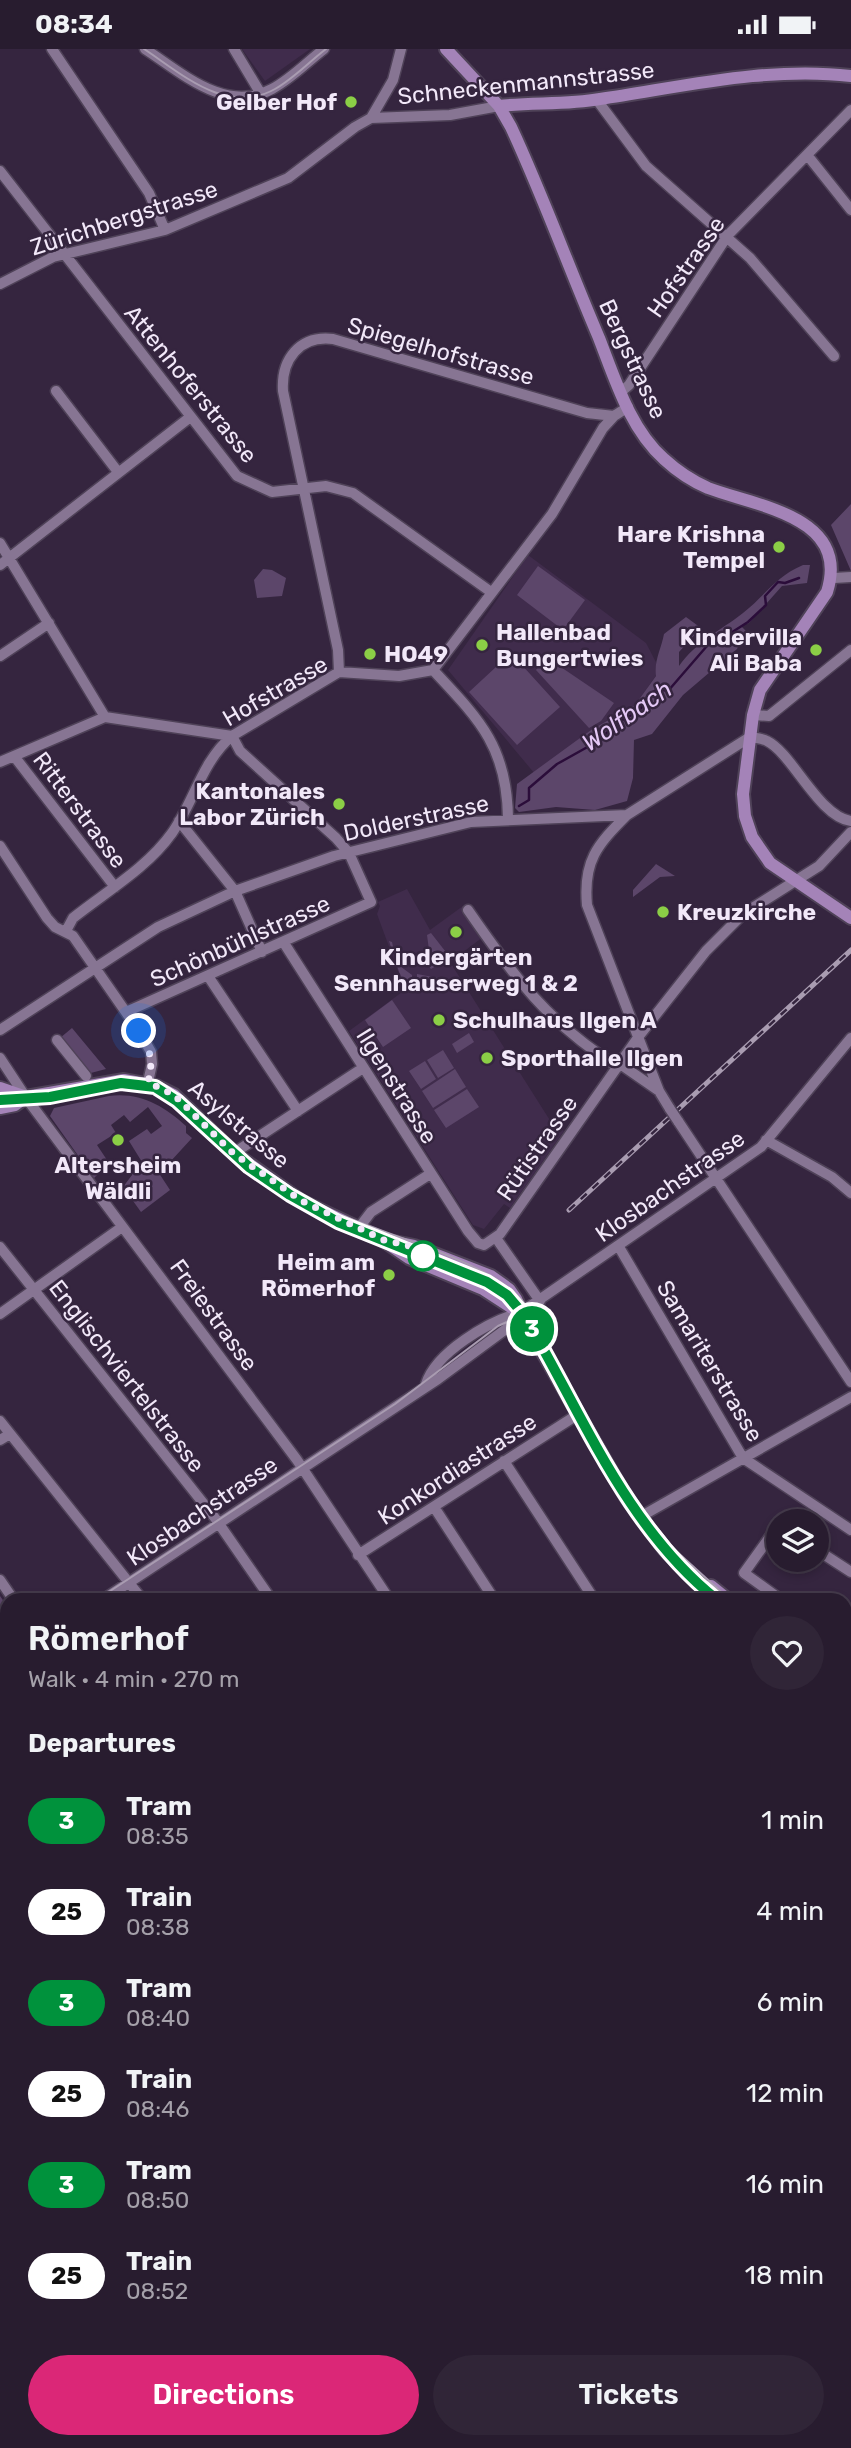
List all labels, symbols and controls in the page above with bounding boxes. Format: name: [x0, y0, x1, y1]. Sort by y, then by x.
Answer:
text: 08:34: [35, 9, 113, 40]
street label: Schneckenmannstrasse: [396, 56, 656, 110]
place label: Gelber Hof: [216, 88, 338, 116]
marker: Gelber Hof: [343, 94, 359, 110]
street label: Zürichbergstrasse: [27, 174, 221, 262]
street label: Hofstrasse: [641, 211, 731, 323]
street label: Bergstrasse: [593, 295, 673, 423]
street label: Attenhoferstrasse: [119, 299, 263, 469]
street label: Spiegelhofstrasse: [344, 311, 538, 391]
place label: Hare Krishna Tempel: [617, 520, 765, 574]
marker: Hare Krishna Tempel: [771, 539, 787, 555]
place label: Hallenbad Bungertwies: [496, 618, 644, 672]
place label: Kindervilla Ali Baba: [680, 623, 802, 677]
marker: Hallenbad Bungertwies: [474, 637, 490, 653]
place label: HO49: [384, 640, 448, 668]
marker: Kindervilla Ali Baba: [808, 642, 824, 658]
marker: HO49: [362, 646, 378, 662]
street label: Hofstrasse: [217, 650, 333, 732]
water label: Wolfbach: [577, 675, 677, 757]
street label: Ritterstrasse: [27, 746, 133, 874]
place label: Kantonales Labor Zürich: [179, 777, 325, 831]
street label: Dolderstrasse: [341, 789, 491, 847]
marker: Kantonales Labor Zürich: [331, 796, 347, 812]
street label: Schönbühlstrasse: [146, 889, 334, 993]
place label: Kreuzkirche: [677, 898, 816, 926]
marker: Kreuzkirche: [655, 904, 671, 920]
marker: Kindergärten Sennhauserweg 1 & 2: [448, 924, 464, 940]
place label: Kindergärten Sennhauserweg 1 & 2: [334, 943, 578, 997]
place label: Schulhaus Ilgen A: [453, 1006, 657, 1034]
marker: Schulhaus Ilgen A: [431, 1012, 447, 1028]
your location: [121, 1013, 156, 1048]
street label: Ilgenstrasse: [350, 1023, 444, 1149]
place label: Sporthalle Ilgen: [501, 1044, 683, 1072]
marker: Sporthalle Ilgen: [479, 1050, 495, 1066]
street label: Asylstrasse: [183, 1074, 295, 1174]
street label: Rütistrasse: [491, 1090, 583, 1206]
street label: Klosbachstrasse: [590, 1124, 750, 1248]
marker: Altersheim Wäldli: [110, 1132, 126, 1148]
place label: Altersheim Wäldli: [55, 1151, 181, 1205]
unlabelled marker: [408, 1241, 438, 1271]
place label: Heim am Römerhof: [261, 1248, 376, 1302]
street label: Freiestrasse: [164, 1254, 264, 1376]
marker: Heim am Römerhof: [381, 1267, 397, 1283]
street label: Englischviertelstrasse: [43, 1274, 211, 1478]
street label: Samariterstrasse: [651, 1275, 769, 1447]
line badge: 3: [509, 1306, 555, 1352]
text: 3: [524, 1315, 540, 1343]
street label: Konkordiastrasse: [372, 1407, 542, 1531]
street label: Klosbachstrasse: [121, 1450, 283, 1572]
map controls: [766, 1509, 829, 1572]
button: layers: [766, 1509, 829, 1572]
button: heart: [750, 1616, 824, 1690]
text: Römerhof: [28, 1619, 189, 1658]
text: Walk · 4 min · 270 m: [28, 1665, 239, 1693]
text: Departures: [28, 1728, 176, 1759]
text: Tram: [126, 1791, 192, 1822]
text: 1 min: [761, 1805, 824, 1836]
text: 3: [59, 1807, 74, 1835]
text: 08:35: [126, 1822, 189, 1850]
text: Train: [126, 1882, 192, 1913]
text: 4 min: [756, 1896, 824, 1927]
text: 25: [51, 1898, 82, 1926]
text: 08:38: [126, 1913, 190, 1941]
text: Tram: [126, 1973, 192, 2004]
text: 6 min: [757, 1987, 824, 2018]
text: 3: [59, 1989, 74, 2017]
text: 08:40: [126, 2004, 190, 2032]
text: Train: [126, 2064, 192, 2095]
text: 12 min: [746, 2078, 824, 2109]
text: 25: [51, 2080, 82, 2108]
text: 08:46: [126, 2095, 189, 2123]
text: Tram: [126, 2155, 192, 2186]
text: 16 min: [746, 2169, 824, 2200]
text: 3: [59, 2171, 74, 2199]
text: 08:50: [126, 2186, 189, 2214]
text: Train: [126, 2246, 192, 2277]
text: 18 min: [745, 2260, 824, 2291]
text: 25: [51, 2262, 82, 2290]
text: 08:52: [126, 2277, 188, 2305]
button: Directions: [28, 2355, 419, 2435]
button: Tickets: [433, 2355, 824, 2435]

